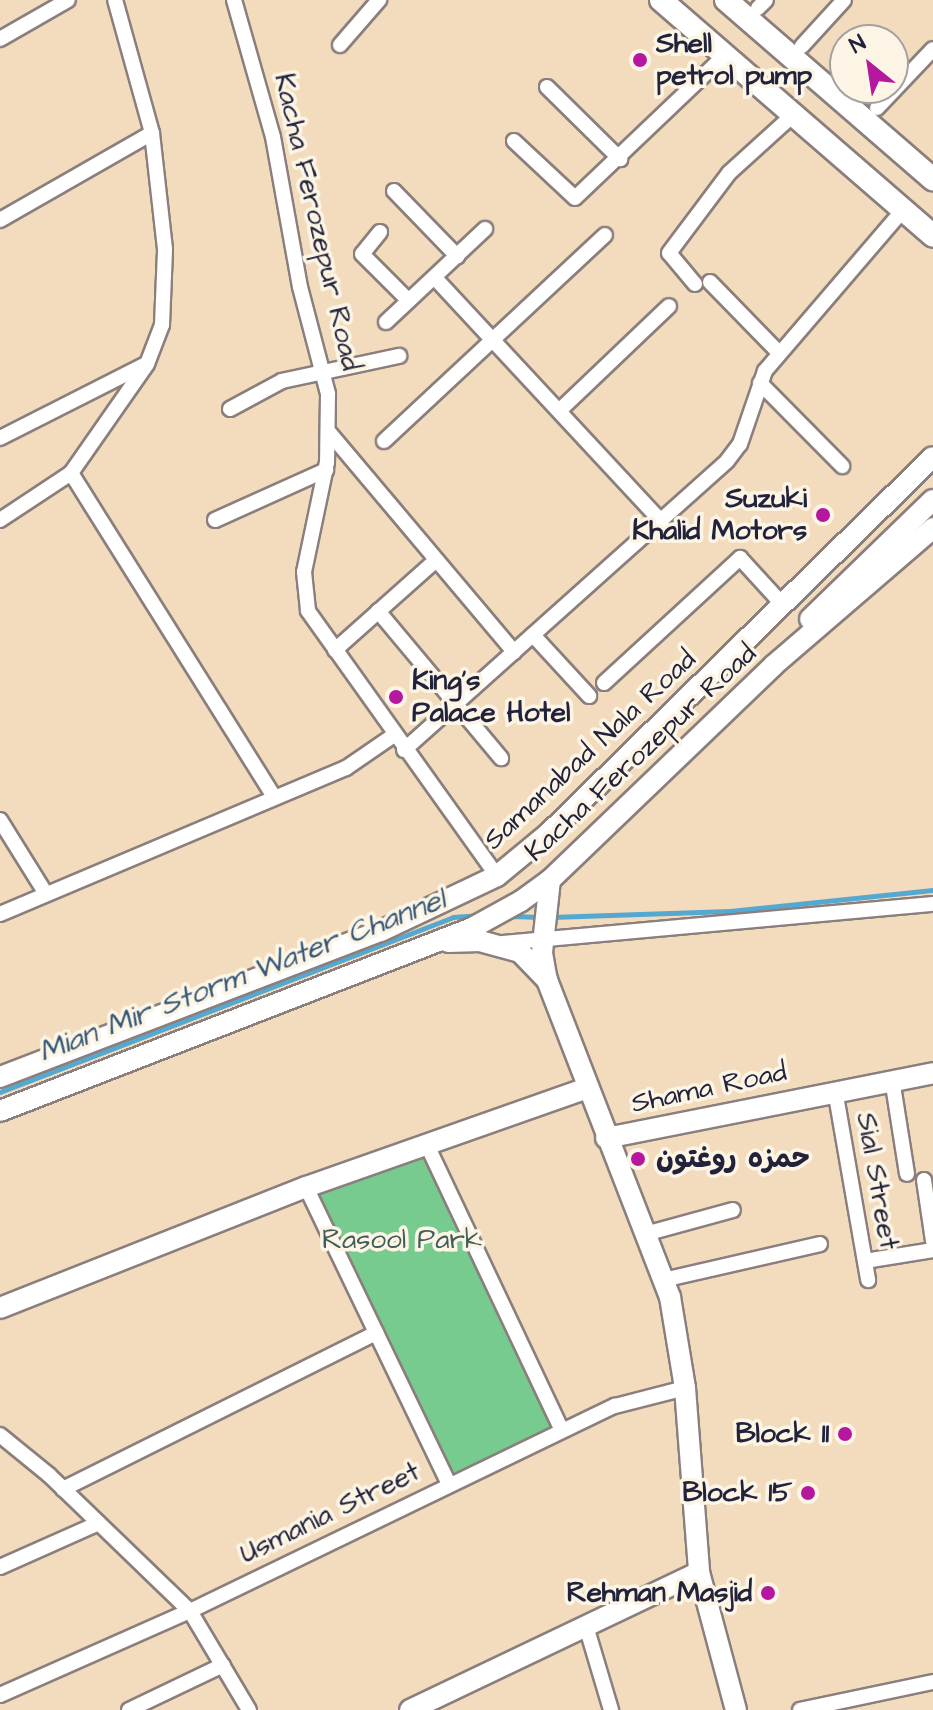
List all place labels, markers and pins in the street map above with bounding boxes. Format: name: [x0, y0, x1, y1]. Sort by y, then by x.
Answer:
place label: Shell petrol pump: [656, 27, 812, 93]
marker: Shell petrol pump: [631, 51, 649, 69]
place label: Suzuki Khalid Motors: [632, 482, 807, 548]
marker: Suzuki Khalid Motors: [814, 506, 832, 524]
place label: King's Palace Hotel: [412, 664, 570, 730]
marker: King's Palace Hotel: [387, 688, 405, 706]
place label: حمزه روغتون: [656, 1142, 810, 1176]
marker: حمزه روغتون: [627, 1148, 649, 1170]
place label: Block 11: [736, 1417, 829, 1451]
marker: Block 11: [836, 1425, 854, 1443]
place label: Block 15: [682, 1476, 792, 1510]
marker: Block 15: [799, 1484, 817, 1502]
place label: Rehman Masjid: [567, 1576, 752, 1610]
marker: Rehman Masjid: [759, 1584, 777, 1602]

